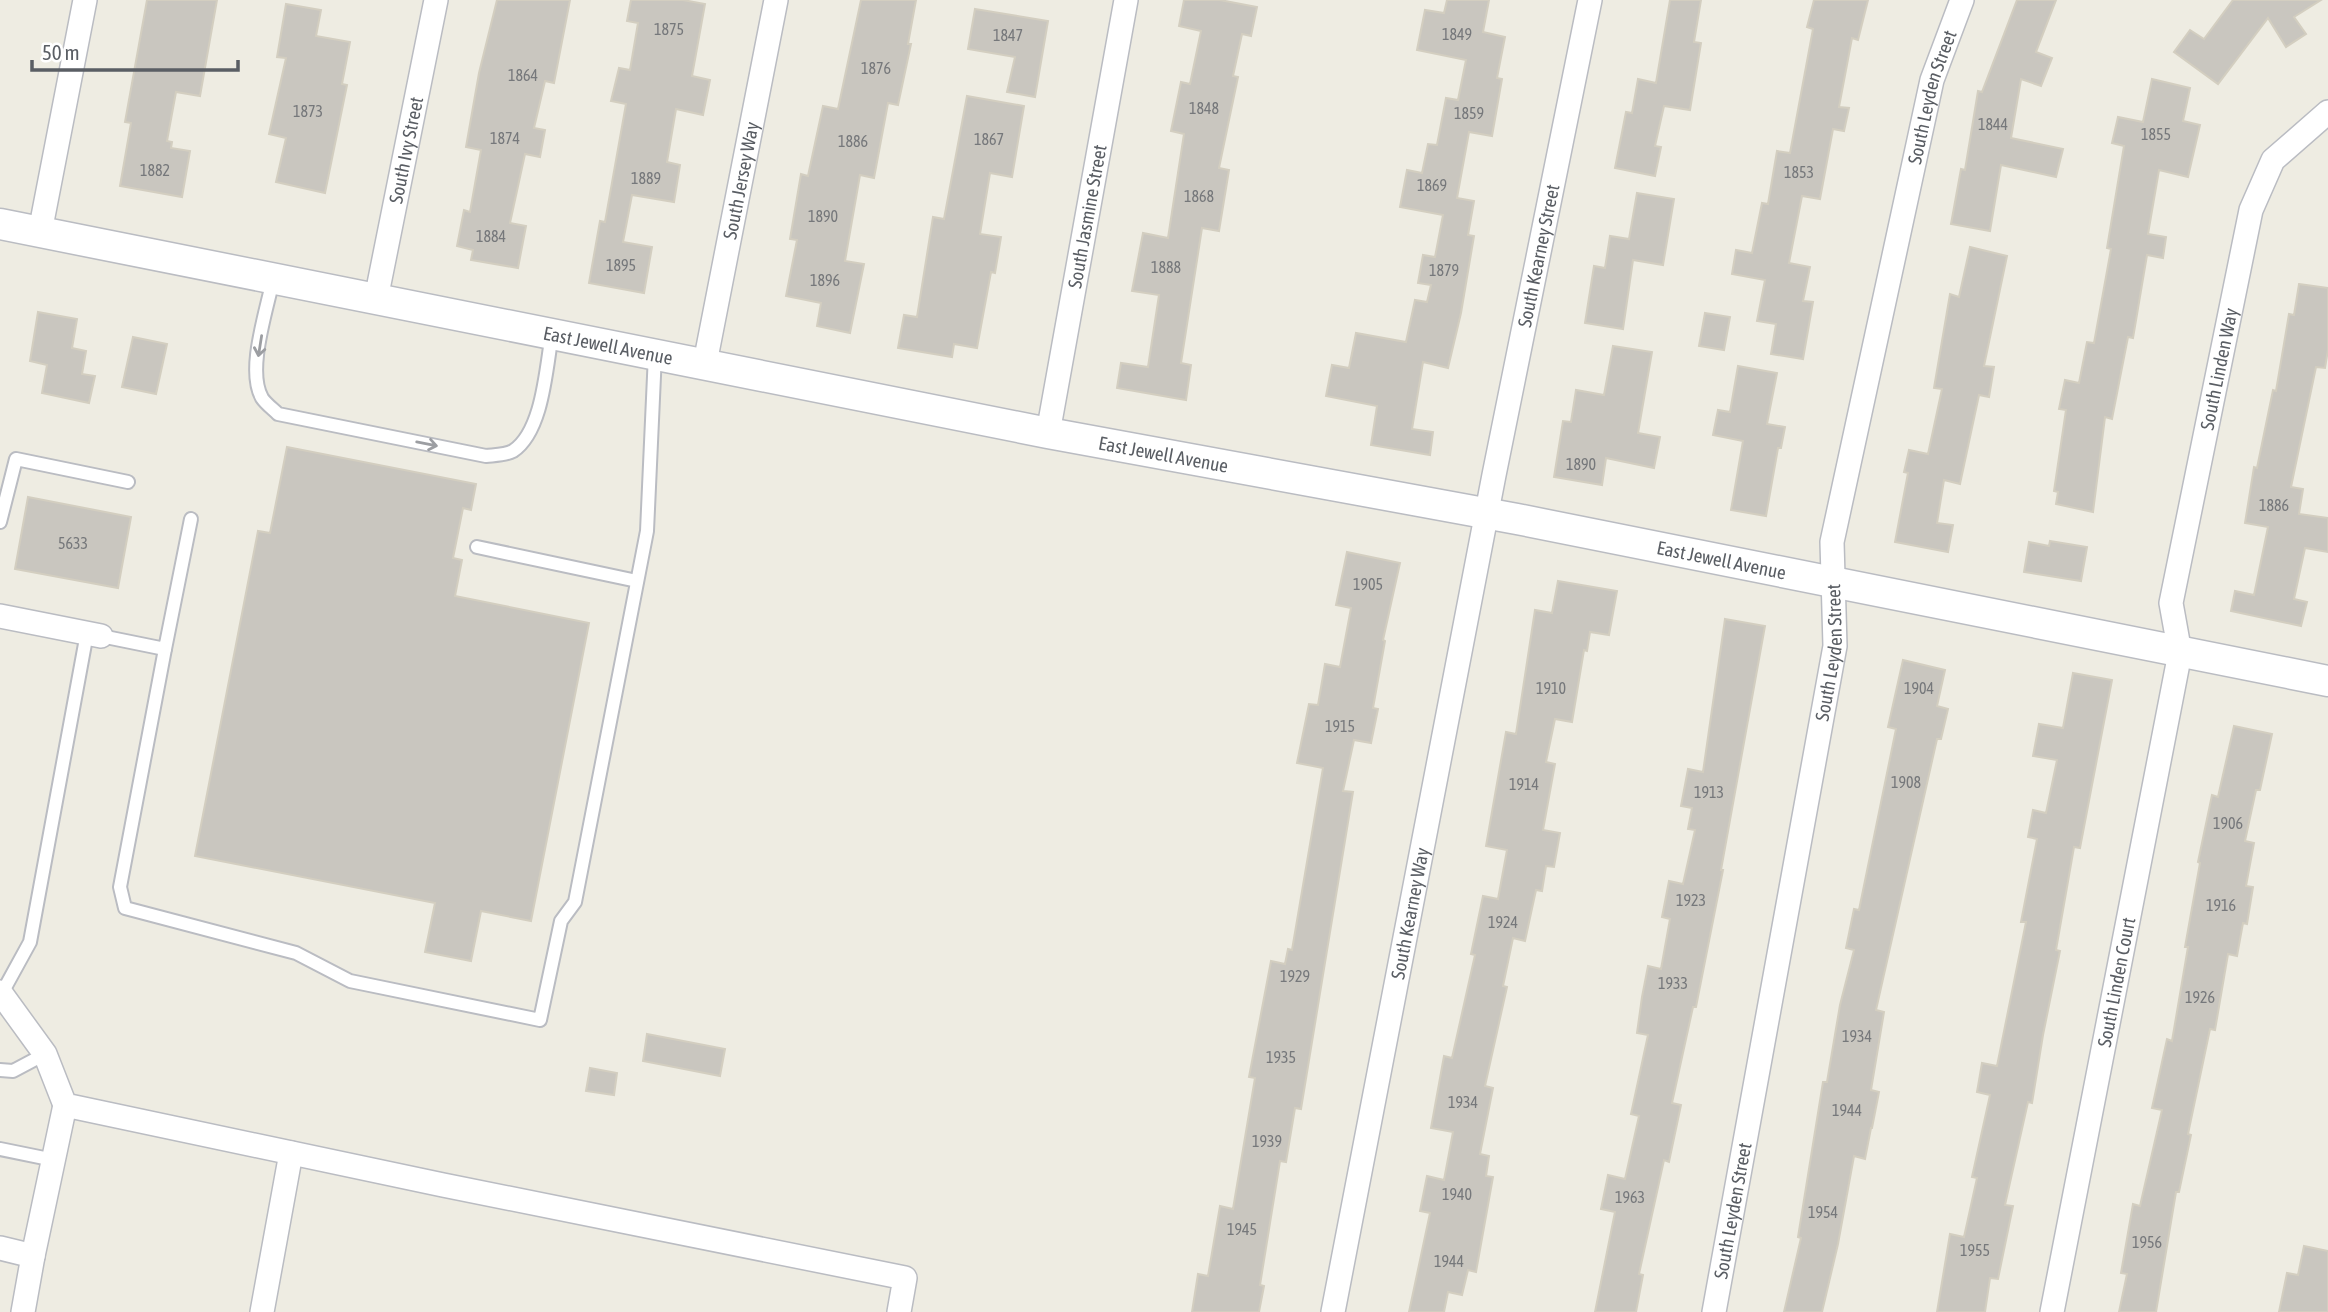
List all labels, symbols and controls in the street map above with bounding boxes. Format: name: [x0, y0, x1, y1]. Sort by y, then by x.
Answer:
house number: 1875: [654, 20, 684, 38]
house number: 1849: [1442, 25, 1472, 43]
house number: 1847: [993, 26, 1023, 44]
street label: South Leyden Street: [1903, 27, 1961, 166]
scale bar: [32, 28, 238, 72]
text: 50 m: [42, 40, 80, 64]
house number: 1876: [861, 59, 891, 77]
house number: 1864: [508, 66, 538, 84]
street label: South Ivy Street: [384, 95, 427, 205]
house number: 1848: [1189, 99, 1219, 117]
house number: 1873: [293, 102, 323, 120]
house number: 1859: [1454, 104, 1484, 122]
house number: 1844: [1978, 115, 2008, 133]
street label: South Jersey Way: [718, 120, 763, 241]
house number: 1855: [2141, 125, 2171, 143]
house number: 1874: [490, 129, 520, 147]
house number: 1867: [974, 130, 1004, 148]
house number: 1886: [838, 132, 868, 150]
street label: South Jasmine Street: [1063, 143, 1111, 290]
house number: 1882: [140, 161, 170, 179]
house number: 1853: [1784, 163, 1814, 181]
house number: 1889: [631, 169, 661, 187]
house number: 1869: [1417, 176, 1447, 194]
street label: South Kearney Street: [1513, 182, 1563, 329]
house number: 1868: [1184, 187, 1214, 205]
house number: 1890: [808, 207, 838, 225]
house number: 1884: [476, 227, 506, 245]
house number: 1895: [606, 256, 636, 274]
house number: 1888: [1151, 258, 1181, 276]
house number: 1879: [1429, 261, 1459, 279]
house number: 1896: [810, 271, 840, 289]
street label: South Linden Way: [2196, 306, 2242, 432]
street label: East Jewell Avenue: [541, 322, 675, 369]
one-way arrow: [253, 334, 266, 357]
street label: East Jewell Avenue: [1097, 431, 1230, 477]
one-way arrow: [415, 437, 438, 451]
house number: 1890: [1566, 455, 1596, 473]
house number: 1886: [2259, 496, 2289, 514]
house number: 5633: [58, 534, 88, 552]
street label: East Jewell Avenue: [1655, 536, 1788, 584]
house number: 1905: [1353, 575, 1383, 593]
street label: South Leyden Street: [1811, 584, 1846, 723]
house number: 1910: [1536, 679, 1566, 697]
house number: 1904: [1904, 679, 1934, 697]
house number: 1915: [1325, 717, 1355, 735]
house number: 1908: [1891, 773, 1921, 791]
house number: 1914: [1509, 775, 1539, 793]
house number: 1913: [1694, 783, 1724, 801]
house number: 1906: [2213, 814, 2243, 832]
street label: South Kearney Way: [1386, 846, 1433, 981]
house number: 1923: [1676, 891, 1706, 909]
house number: 1916: [2206, 896, 2236, 914]
house number: 1924: [1488, 913, 1518, 931]
street label: South Linden Court: [2093, 916, 2139, 1049]
house number: 1929: [1280, 967, 1310, 985]
house number: 1933: [1658, 974, 1688, 992]
house number: 1926: [2185, 988, 2215, 1006]
house number: 1934: [1842, 1027, 1872, 1045]
house number: 1935: [1266, 1048, 1296, 1066]
house number: 1934: [1448, 1093, 1478, 1111]
house number: 1944: [1832, 1101, 1862, 1119]
house number: 1939: [1252, 1132, 1282, 1150]
street label: South Leyden Street: [1709, 1141, 1756, 1281]
house number: 1940: [1442, 1185, 1472, 1203]
house number: 1963: [1615, 1188, 1645, 1206]
house number: 1954: [1808, 1203, 1838, 1221]
house number: 1945: [1227, 1220, 1257, 1238]
house number: 1956: [2132, 1233, 2162, 1251]
house number: 1955: [1960, 1241, 1990, 1259]
house number: 1944: [1434, 1252, 1464, 1270]

